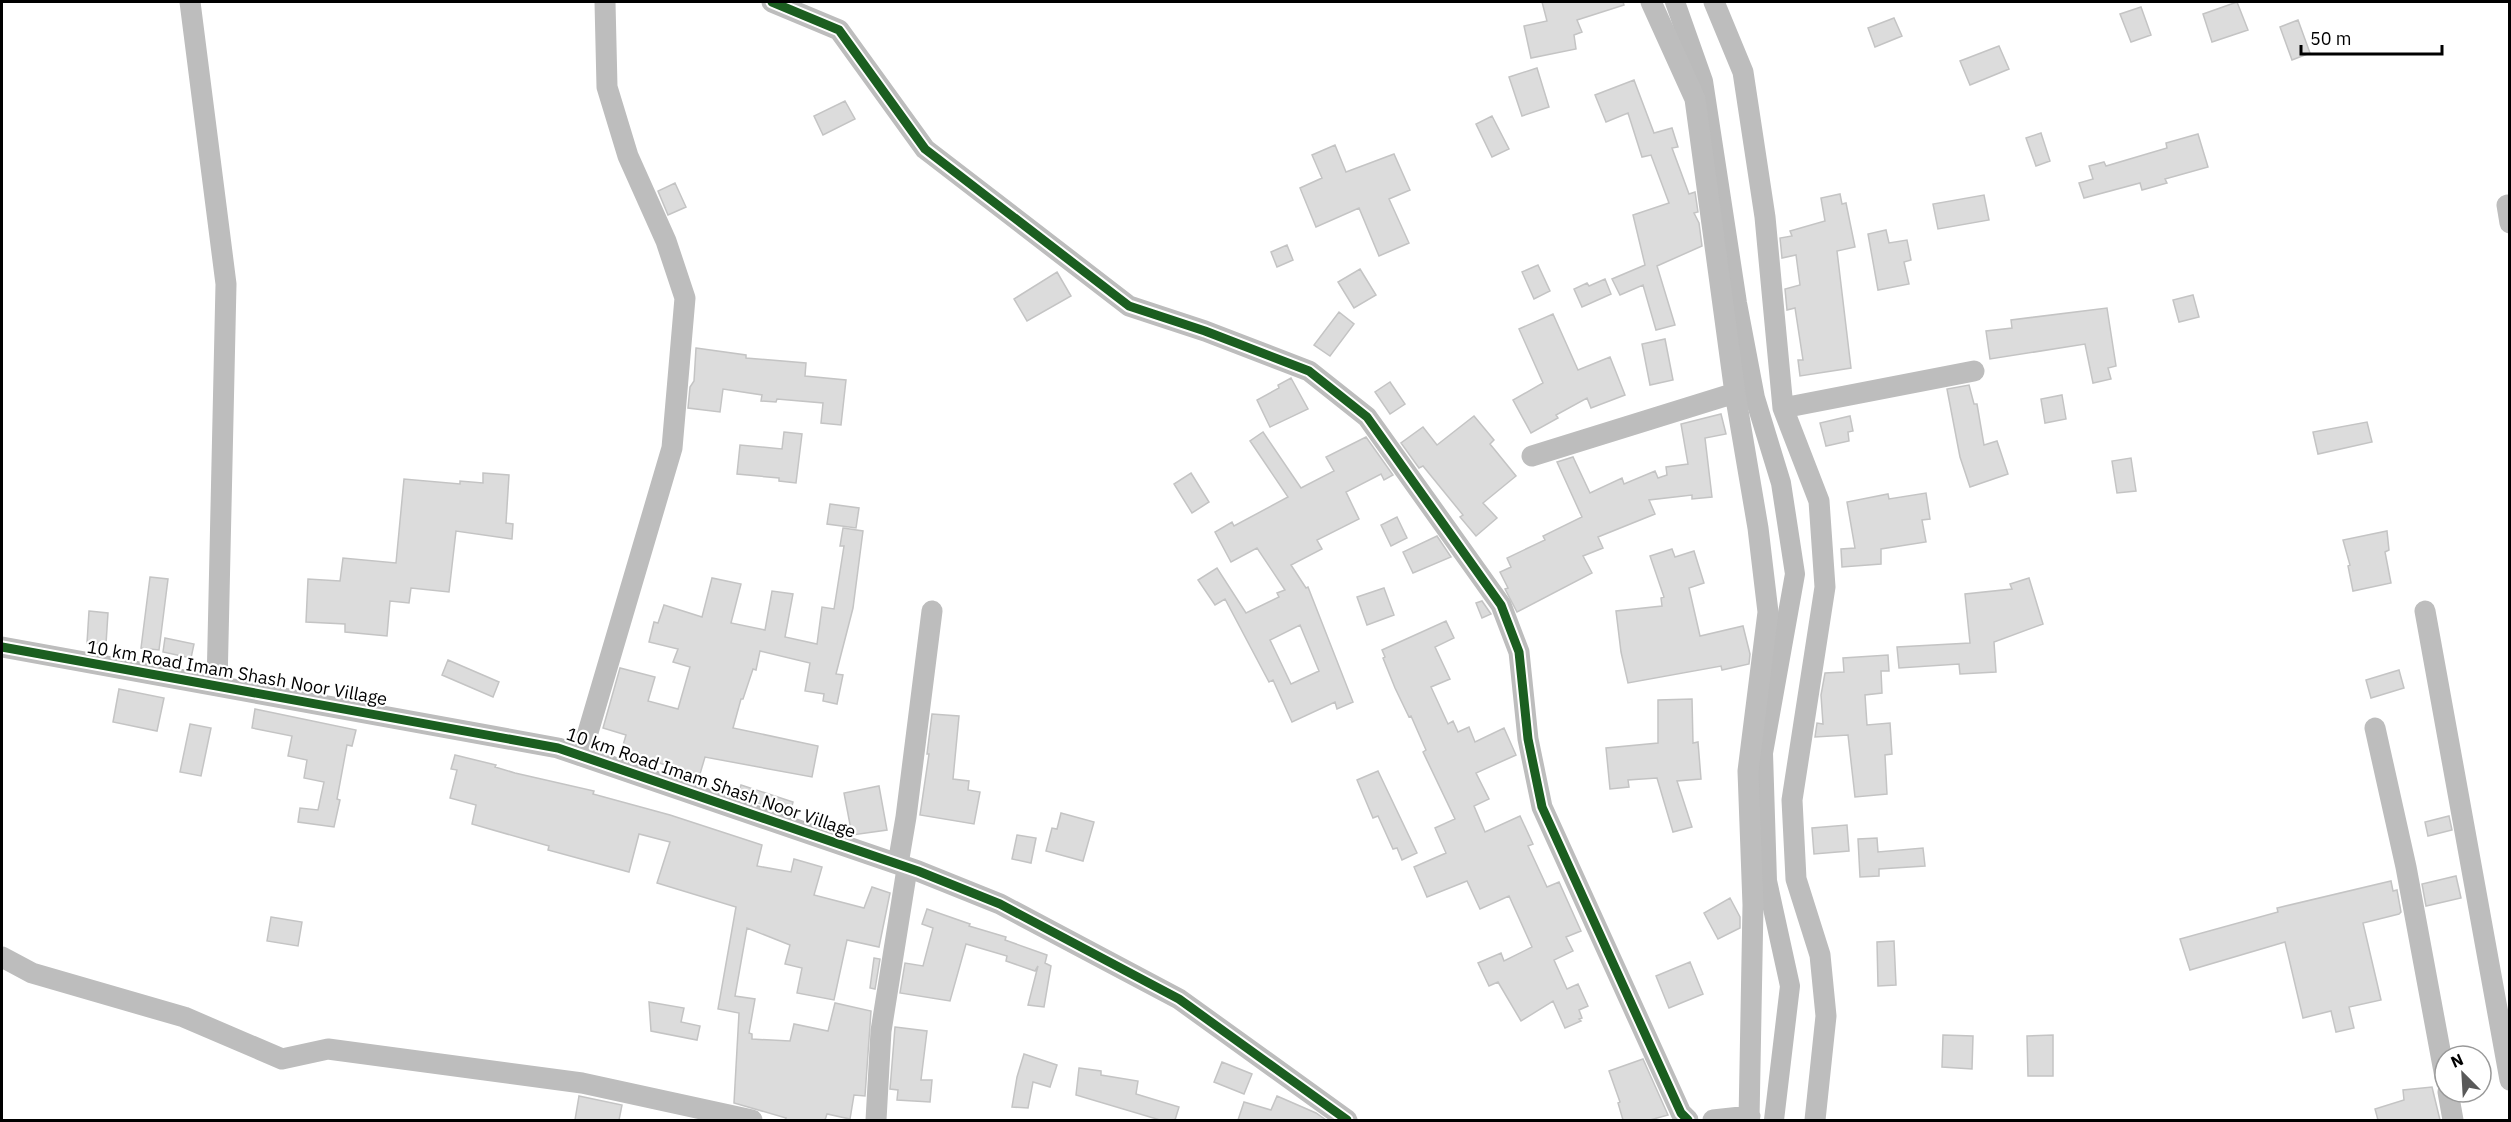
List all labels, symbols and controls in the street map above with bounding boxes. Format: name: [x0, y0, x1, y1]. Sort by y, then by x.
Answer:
scale bar: [2301, 18, 2442, 56]
text: 50 m: [2310, 27, 2352, 50]
street label: 10 km Road Imam Shash Noor Village: [85, 635, 389, 710]
street label: 10 km Road Imam Shash Noor Village: [563, 722, 859, 843]
north arrow: [2433, 1044, 2493, 1104]
text: N: [2448, 1049, 2466, 1072]

